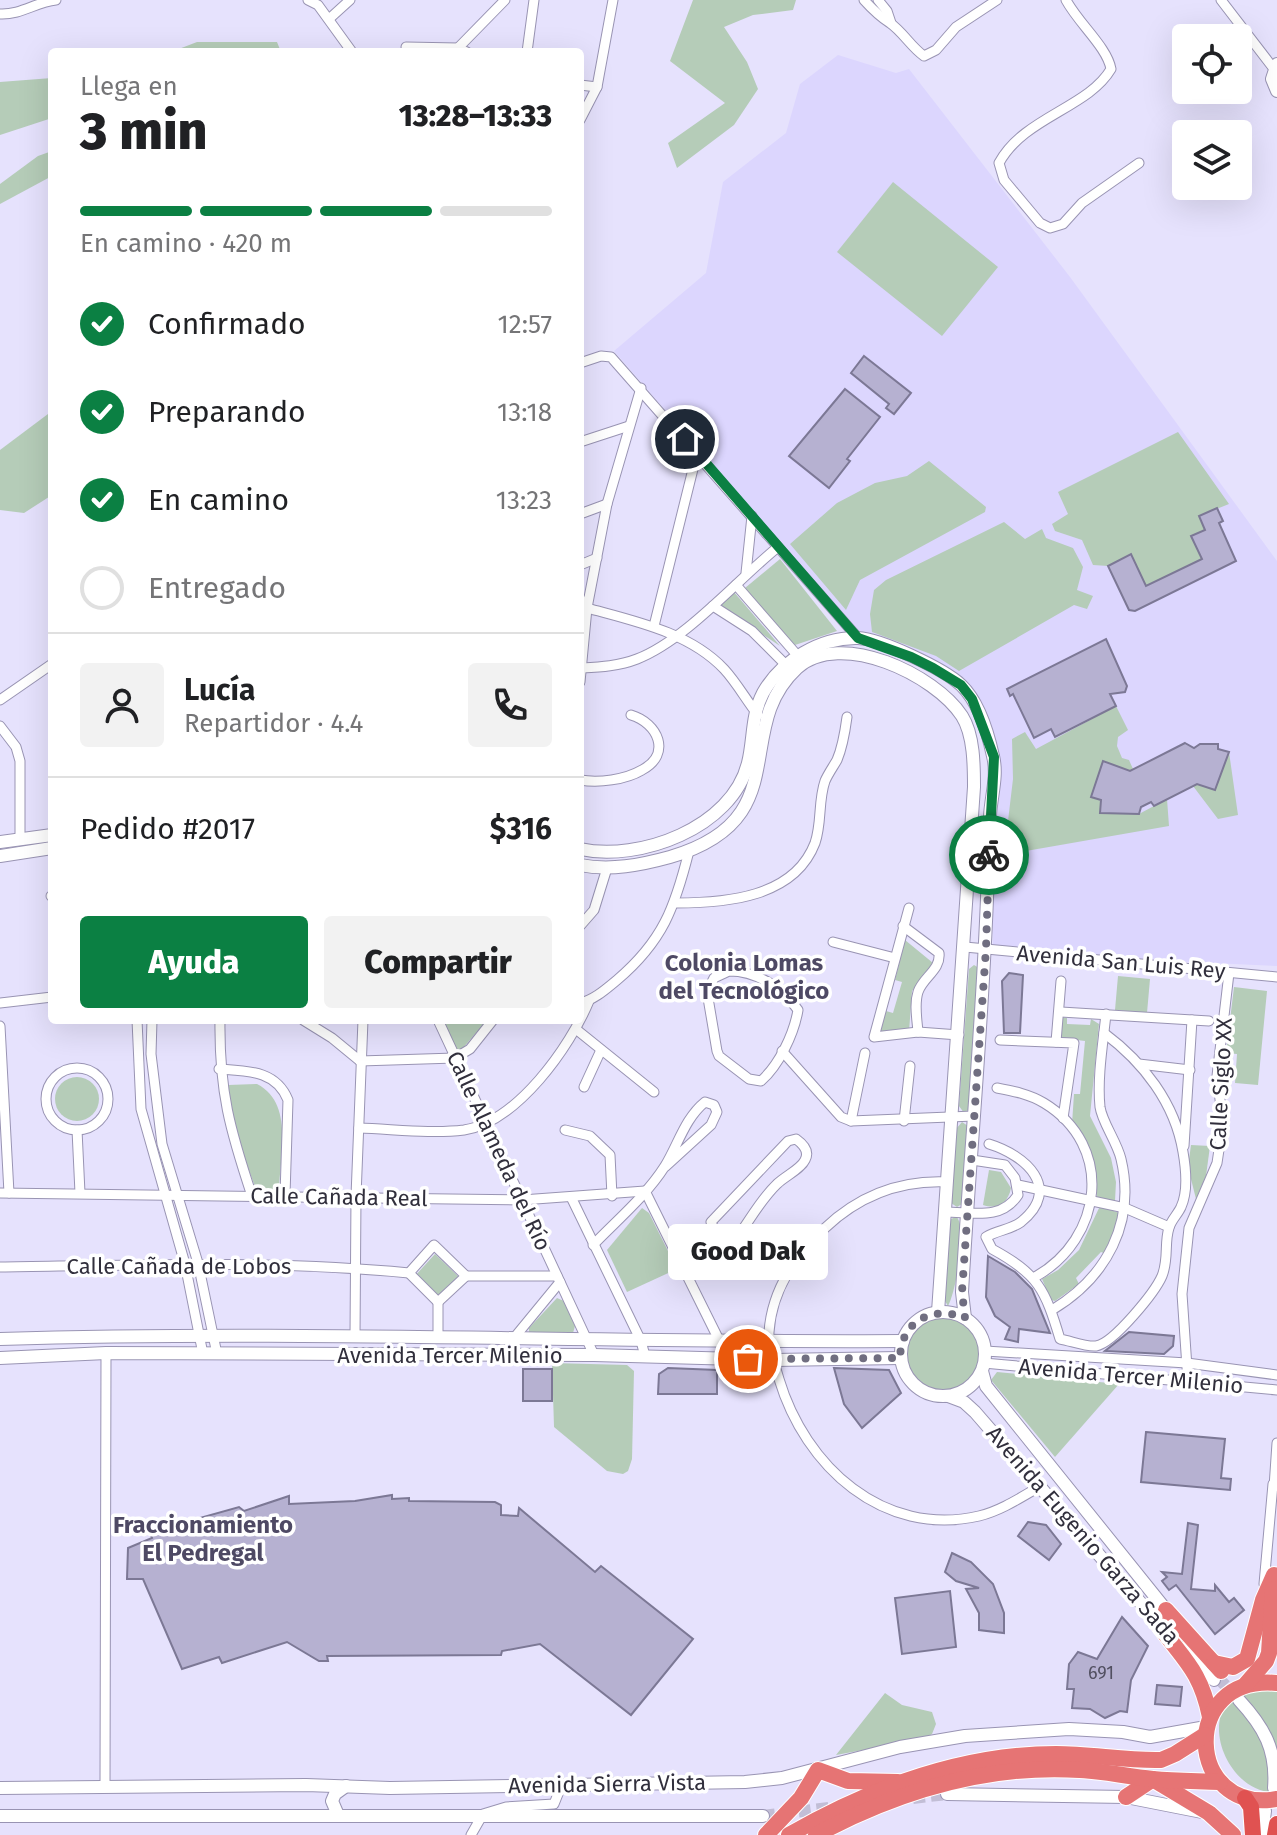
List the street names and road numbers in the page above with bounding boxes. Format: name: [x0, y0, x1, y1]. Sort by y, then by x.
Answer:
street label: Avenida San Luis Rey: [1015, 939, 1227, 985]
street label: Calle Siglo XX: [1204, 1017, 1238, 1151]
street label: Calle Alameda del Río: [441, 1047, 557, 1255]
street label: Calle Cañada Real: [250, 1182, 428, 1212]
street label: Calle Cañada de Lobos: [67, 1253, 291, 1280]
street label: Avenida Tercer Milenio: [337, 1342, 563, 1369]
street label: Avenida Tercer Milenio: [1018, 1353, 1244, 1399]
street label: Avenida Eugenio Garza Sada: [981, 1420, 1185, 1650]
street label: Avenida Sierra Vista: [508, 1769, 706, 1799]

